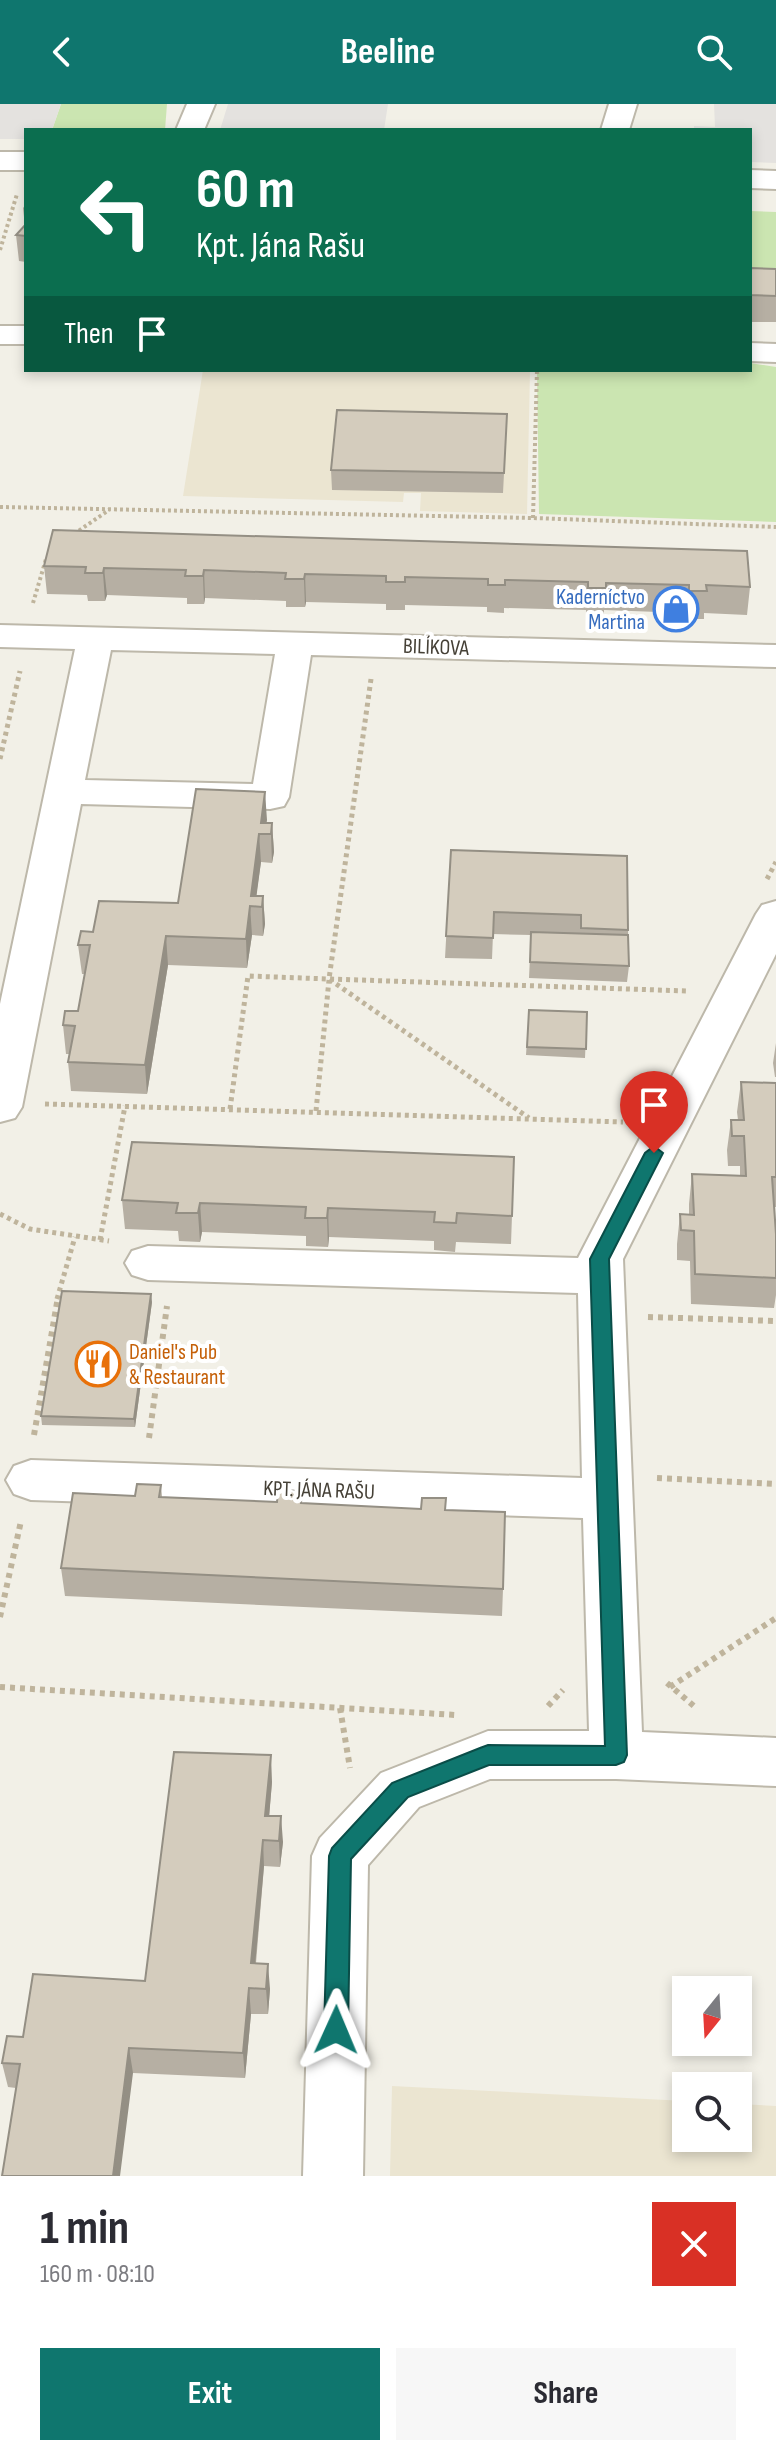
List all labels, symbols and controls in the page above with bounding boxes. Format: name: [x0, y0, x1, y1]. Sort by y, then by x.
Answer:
icon: back: [40, 30, 84, 74]
icon: search: [692, 30, 736, 74]
text: Beeline: [341, 31, 435, 74]
text: 60 m: [196, 157, 295, 224]
icon: left: [64, 160, 168, 264]
text: Kpt. Jána Rašu: [196, 225, 365, 268]
icon: arrive: [130, 312, 174, 356]
text: Then: [64, 316, 114, 352]
place label: Kaderníctvo Martina: [556, 584, 645, 636]
shop icon: Kaderníctvo Martina: [652, 585, 700, 633]
street label: BILÍKOVA: [403, 633, 470, 662]
pin: [620, 1071, 688, 1153]
icon: arrive: [632, 1083, 676, 1127]
place label: Daniel's Pub & Restaurant: [129, 1339, 226, 1391]
restaurant icon: Daniel's Pub & Restaurant: [74, 1340, 122, 1388]
street label: KPT. JÁNA RAŠU: [263, 1475, 375, 1506]
north arrow: [672, 1976, 752, 2056]
map controls: [672, 1976, 752, 2152]
position arrow: [294, 1988, 378, 2072]
button: search: [672, 2072, 752, 2152]
text: 1 min: [40, 2200, 129, 2257]
button: close: [652, 2202, 736, 2286]
text: 160 m · 08:10: [40, 2259, 155, 2290]
button: Exit: [40, 2348, 380, 2440]
button: Share: [396, 2348, 736, 2440]

